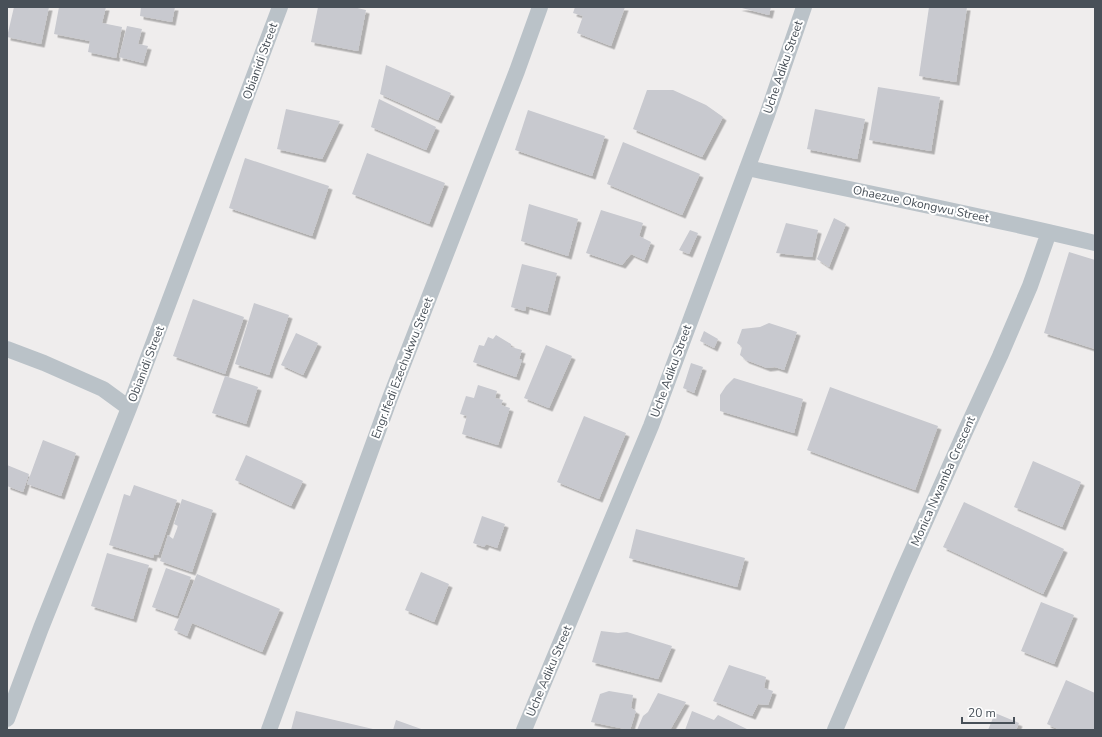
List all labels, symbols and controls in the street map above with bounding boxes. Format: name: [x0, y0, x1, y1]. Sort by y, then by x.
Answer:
street label: Uche Adiku Street: [760, 18, 807, 116]
street label: Obianidi Street: [239, 20, 282, 102]
street label: Ohaezue Okongwu Street: [851, 182, 991, 226]
street label: Engr.Ifedi Ezechukwu Street: [368, 294, 437, 441]
street label: Uche Adiku Street: [647, 322, 695, 420]
street label: Obianidi Street: [124, 323, 168, 404]
street label: Monica Nwamba Crescent: [907, 413, 979, 549]
street label: Uche Adiku Street: [523, 622, 576, 719]
scale bar: [962, 699, 1014, 725]
text: 20 m: [968, 705, 996, 721]

